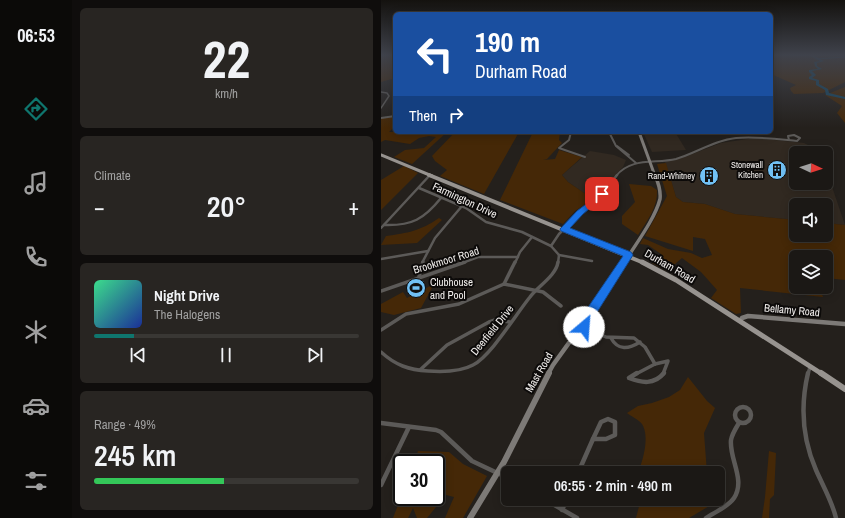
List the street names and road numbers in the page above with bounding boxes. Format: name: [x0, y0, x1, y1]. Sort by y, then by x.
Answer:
street label: Farmington Drive: [430, 179, 500, 221]
street label: Brookmoor Road: [411, 243, 481, 277]
street label: Durham Road: [642, 246, 698, 286]
street label: Bellamy Road: [763, 301, 821, 319]
street label: Deerfield Drive: [467, 302, 517, 358]
street label: Mast Road: [522, 350, 556, 394]

